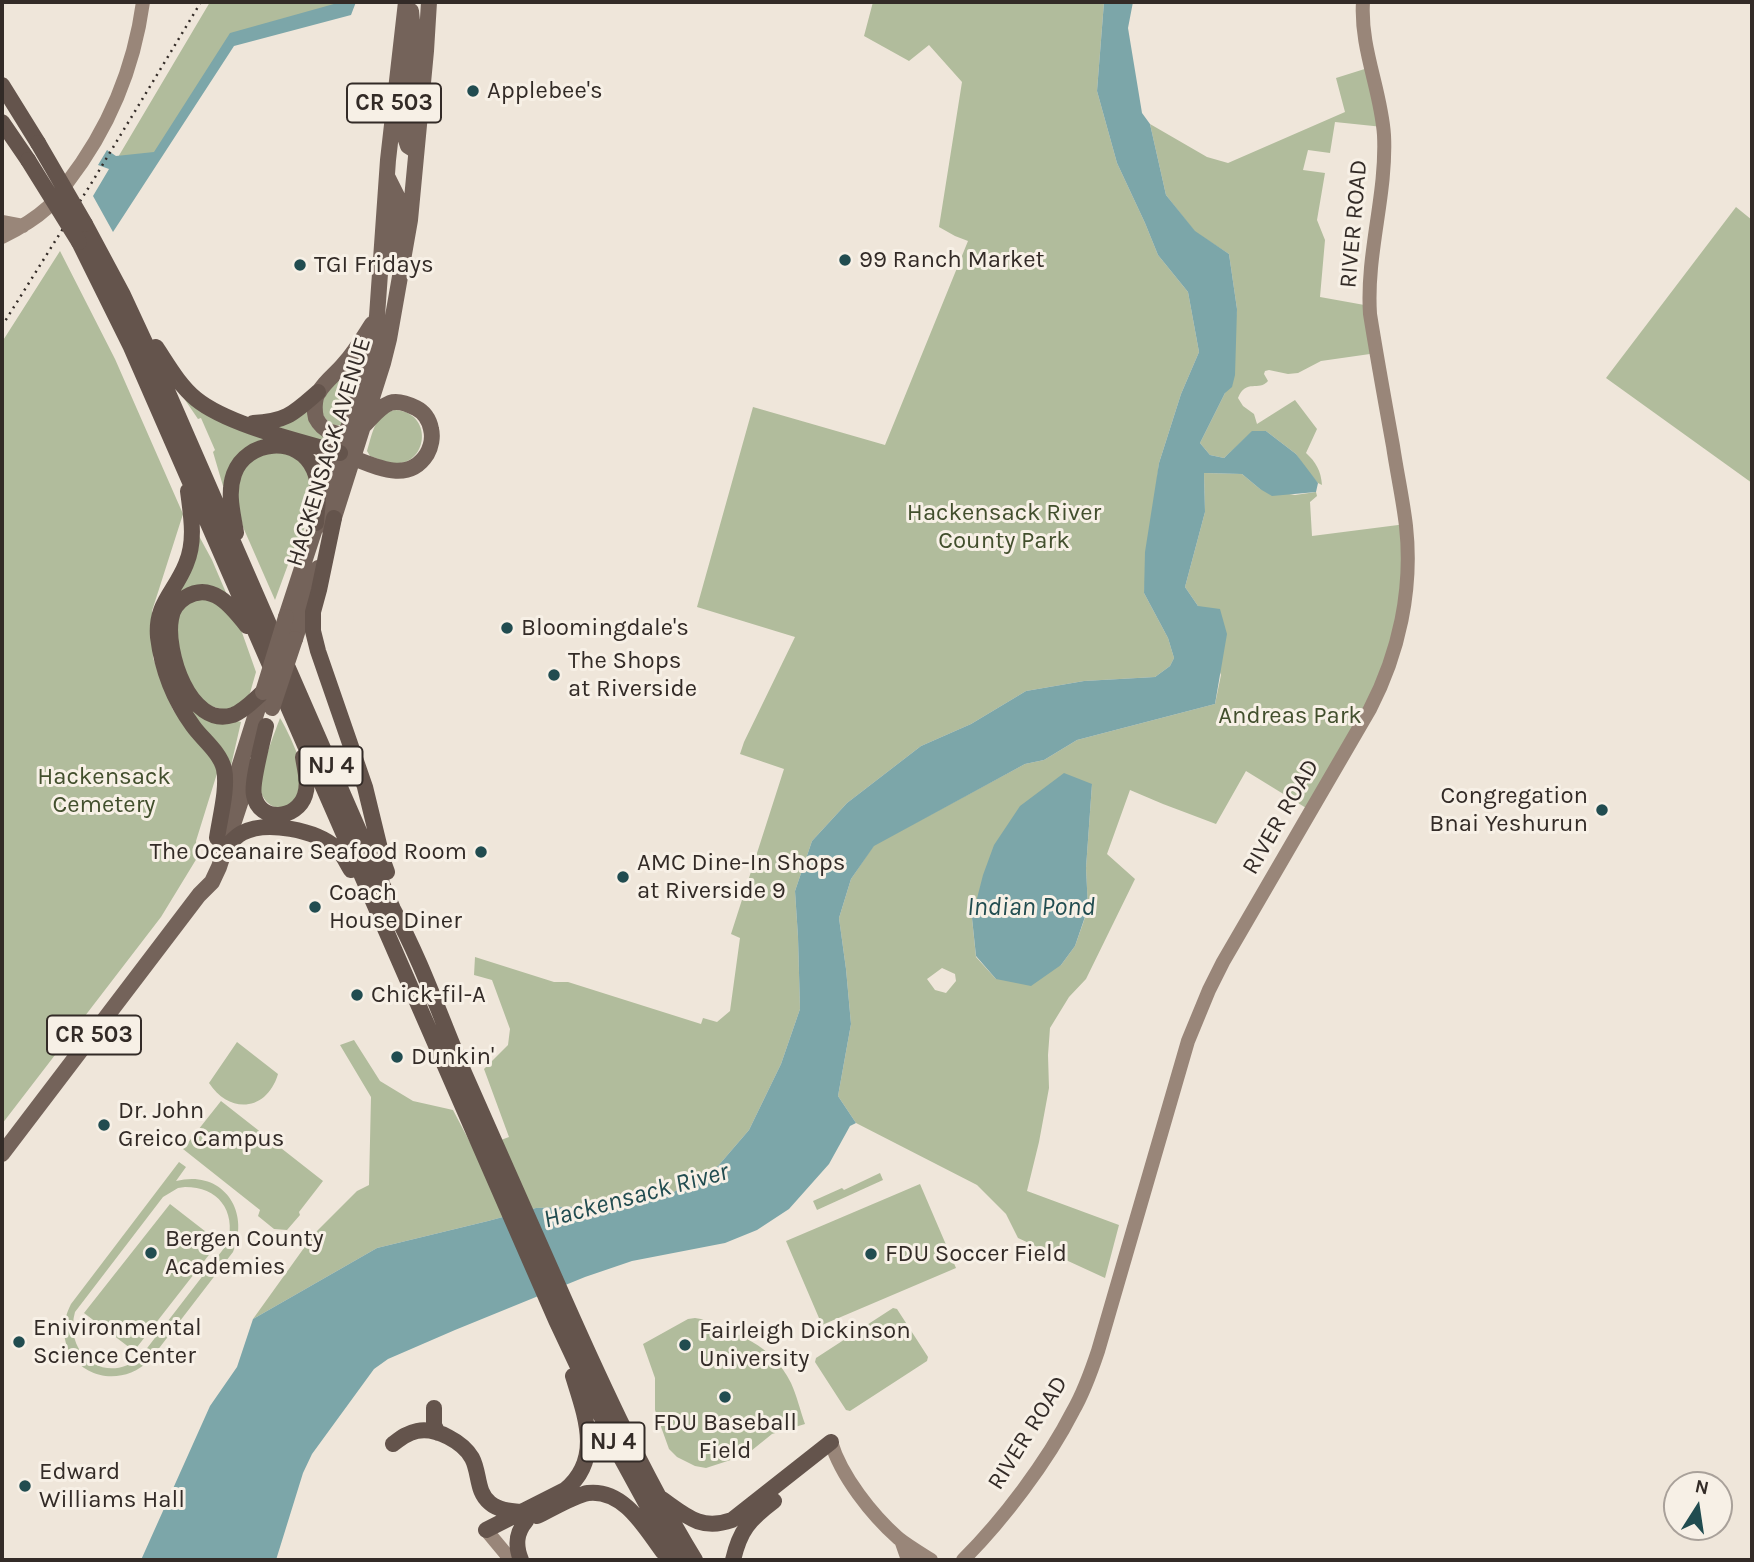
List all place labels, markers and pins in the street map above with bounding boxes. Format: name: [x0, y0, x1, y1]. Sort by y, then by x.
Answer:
place label: Applebee's: [487, 77, 603, 105]
marker: Applebee's: [465, 83, 481, 99]
place label: 99 Ranch Market: [859, 246, 1045, 274]
place label: TGI Fridays: [314, 251, 434, 279]
marker: 99 Ranch Market: [837, 252, 853, 268]
marker: TGI Fridays: [292, 257, 308, 273]
place label: Bloomingdale's: [521, 614, 689, 642]
marker: Bloomingdale's: [499, 620, 515, 636]
place label: The Shops at Riverside: [568, 647, 697, 703]
marker: The Shops at Riverside: [546, 667, 562, 683]
place label: Congregation Bnai Yeshurun: [1429, 782, 1588, 838]
marker: Congregation Bnai Yeshurun: [1594, 802, 1610, 818]
place label: The Oceanaire Seafood Room: [150, 838, 467, 866]
marker: The Oceanaire Seafood Room: [473, 844, 489, 860]
place label: AMC Dine-In Shops at Riverside 9: [637, 849, 845, 905]
marker: AMC Dine-In Shops at Riverside 9: [615, 869, 631, 885]
place label: Coach House Diner: [329, 879, 462, 935]
marker: Coach House Diner: [307, 899, 323, 915]
place label: Chick-fil-A: [371, 981, 486, 1009]
marker: Chick-fil-A: [349, 987, 365, 1003]
place label: Dunkin': [411, 1043, 494, 1071]
marker: Dunkin': [389, 1049, 405, 1065]
place label: Dr. John Greico Campus: [118, 1097, 284, 1153]
marker: Dr. John Greico Campus: [96, 1117, 112, 1133]
place label: Bergen County Academies: [165, 1225, 324, 1281]
place label: FDU Soccer Field: [885, 1240, 1067, 1268]
marker: Bergen County Academies: [143, 1245, 159, 1261]
marker: FDU Soccer Field: [863, 1246, 879, 1262]
place label: Enivironmental Science Center: [33, 1314, 202, 1370]
place label: Fairleigh Dickinson University: [699, 1317, 911, 1373]
marker: Enivironmental Science Center: [11, 1334, 27, 1350]
marker: Fairleigh Dickinson University: [677, 1337, 693, 1353]
marker: FDU Baseball Field: [717, 1389, 733, 1405]
place label: FDU Baseball Field: [653, 1409, 797, 1465]
place label: Edward Williams Hall: [39, 1458, 185, 1514]
marker: Edward Williams Hall: [17, 1478, 33, 1494]

